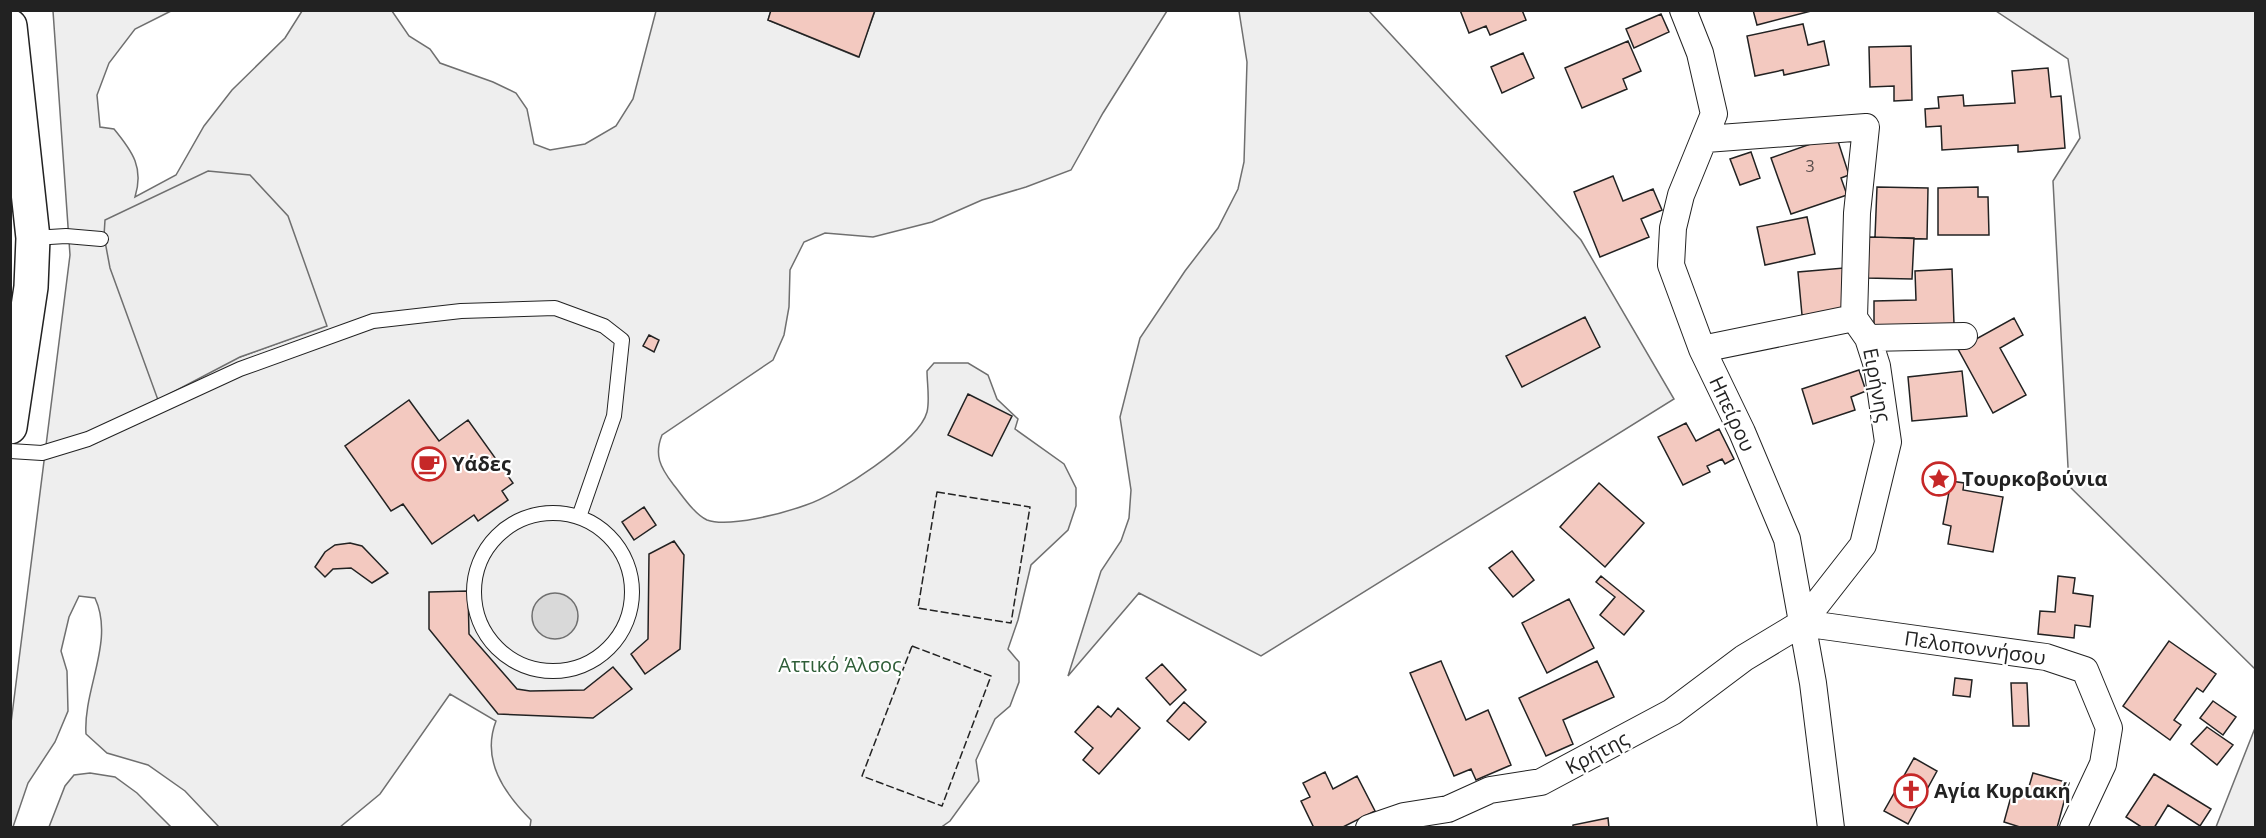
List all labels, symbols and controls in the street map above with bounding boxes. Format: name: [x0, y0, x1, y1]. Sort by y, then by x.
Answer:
house number: 3: [1805, 155, 1815, 177]
street label: Ειρήνης: [1857, 346, 1898, 425]
street label: Ηπείρου: [1703, 372, 1762, 456]
cafe icon: Υάδες: [411, 446, 447, 482]
place label: Υάδες: [452, 450, 511, 477]
place icon: Τουρκοβούνια: [1921, 461, 1957, 497]
place label: Τουρκοβούνια: [1962, 465, 2108, 492]
street label: Πελοποννήσου: [1903, 624, 2047, 671]
park label: Αττικό Άλσος: [778, 651, 902, 678]
street label: Κρήτης: [1560, 725, 1633, 780]
church icon: Αγία Κυριακή: [1893, 773, 1929, 809]
place label: Αγία Κυριακή: [1934, 777, 2071, 804]

